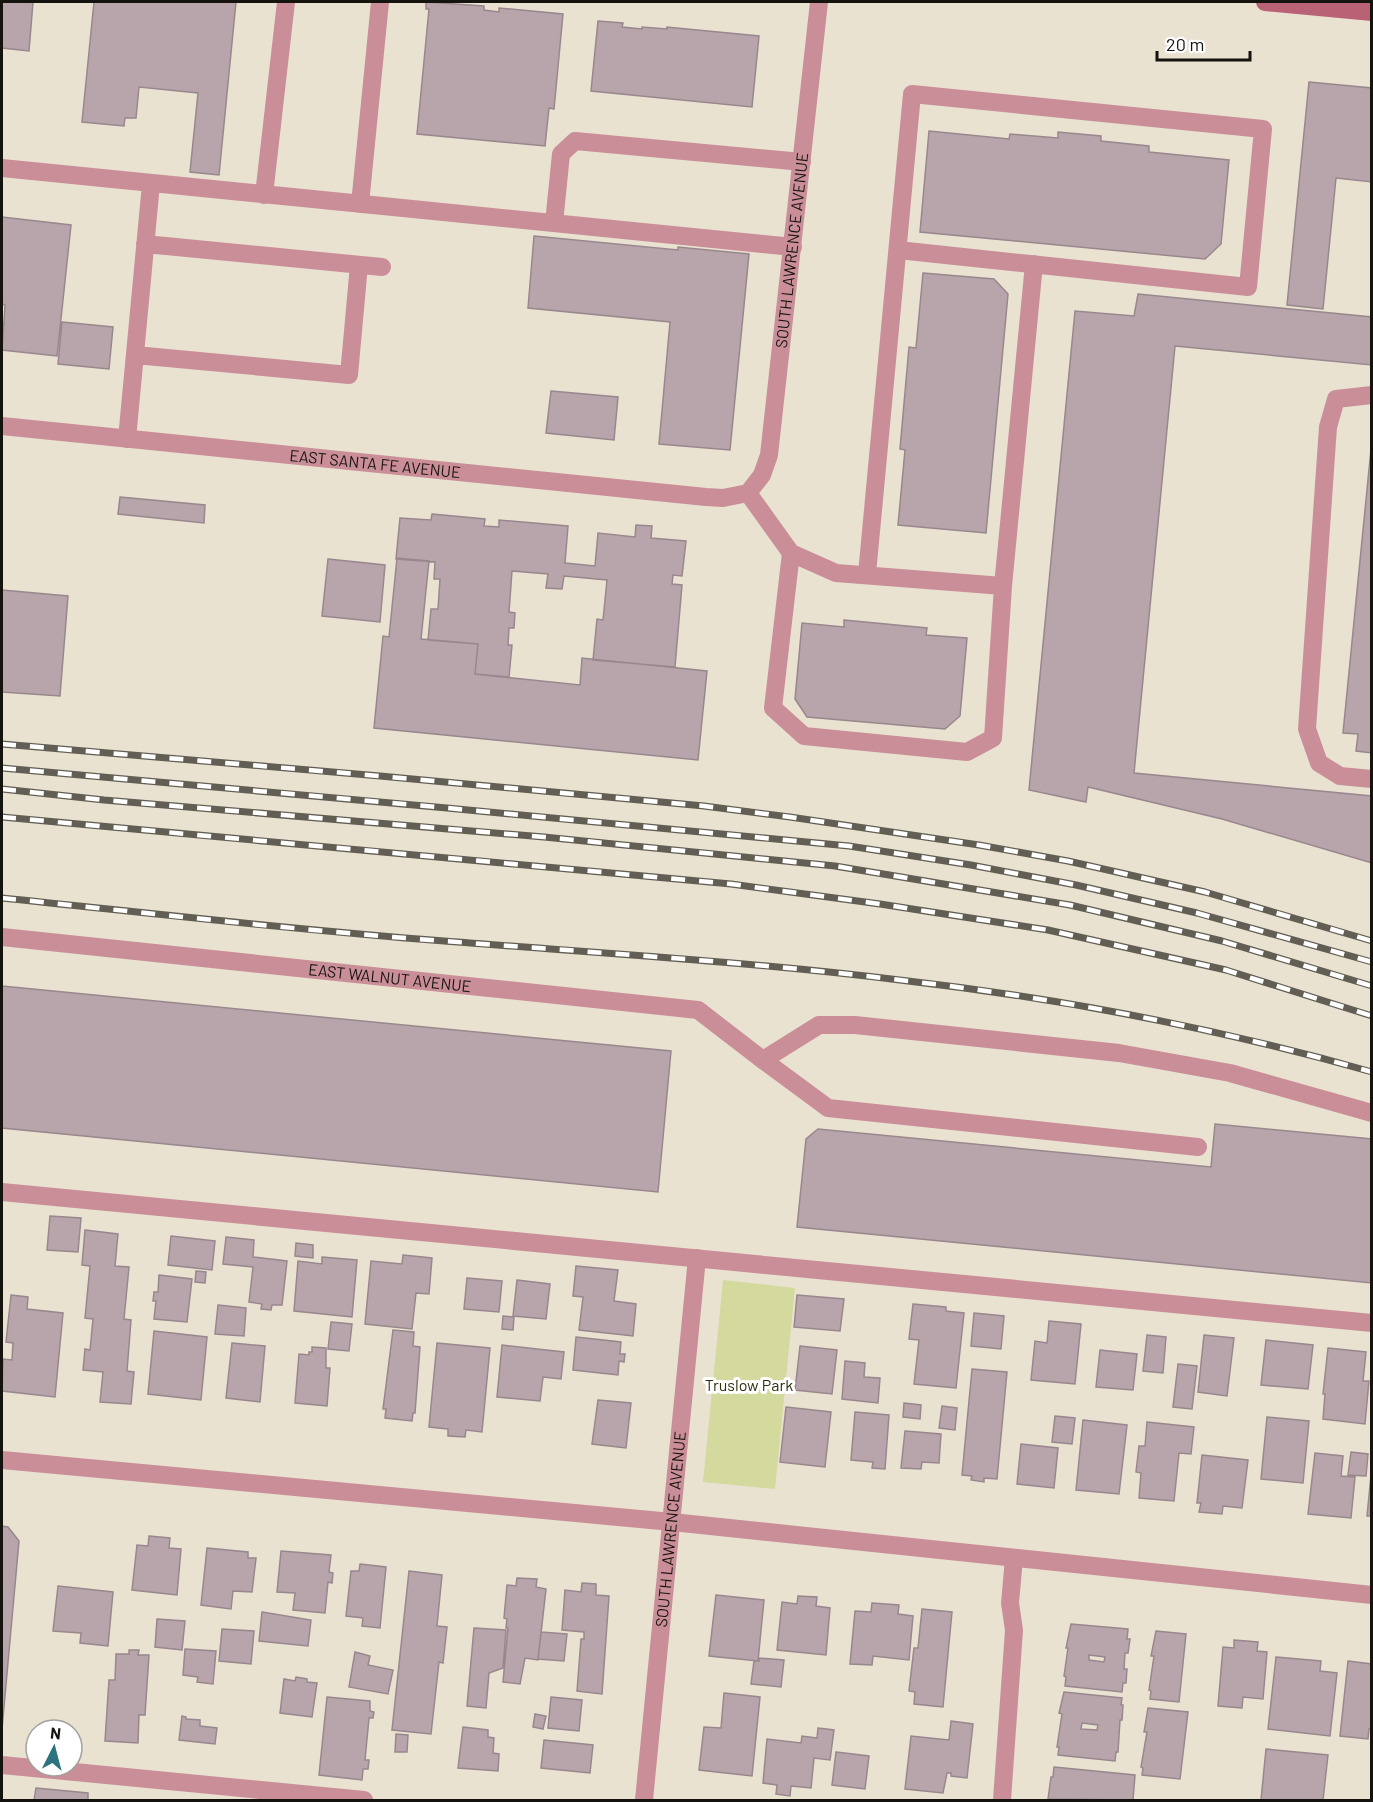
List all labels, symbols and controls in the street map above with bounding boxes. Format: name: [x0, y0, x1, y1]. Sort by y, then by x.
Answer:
scale bar: [1157, 24, 1250, 62]
text: 20 m: [1166, 33, 1204, 55]
street label: SOUTH LAWRENCE AVENUE: [771, 151, 811, 349]
street label: EAST SANTA FE AVENUE: [289, 445, 462, 481]
street label: EAST WALNUT AVENUE: [307, 959, 472, 995]
park label: Truslow Park: [705, 1375, 793, 1394]
street label: SOUTH LAWRENCE AVENUE: [651, 1430, 689, 1628]
north arrow: [24, 1718, 84, 1778]
text: N: [49, 1723, 62, 1743]

